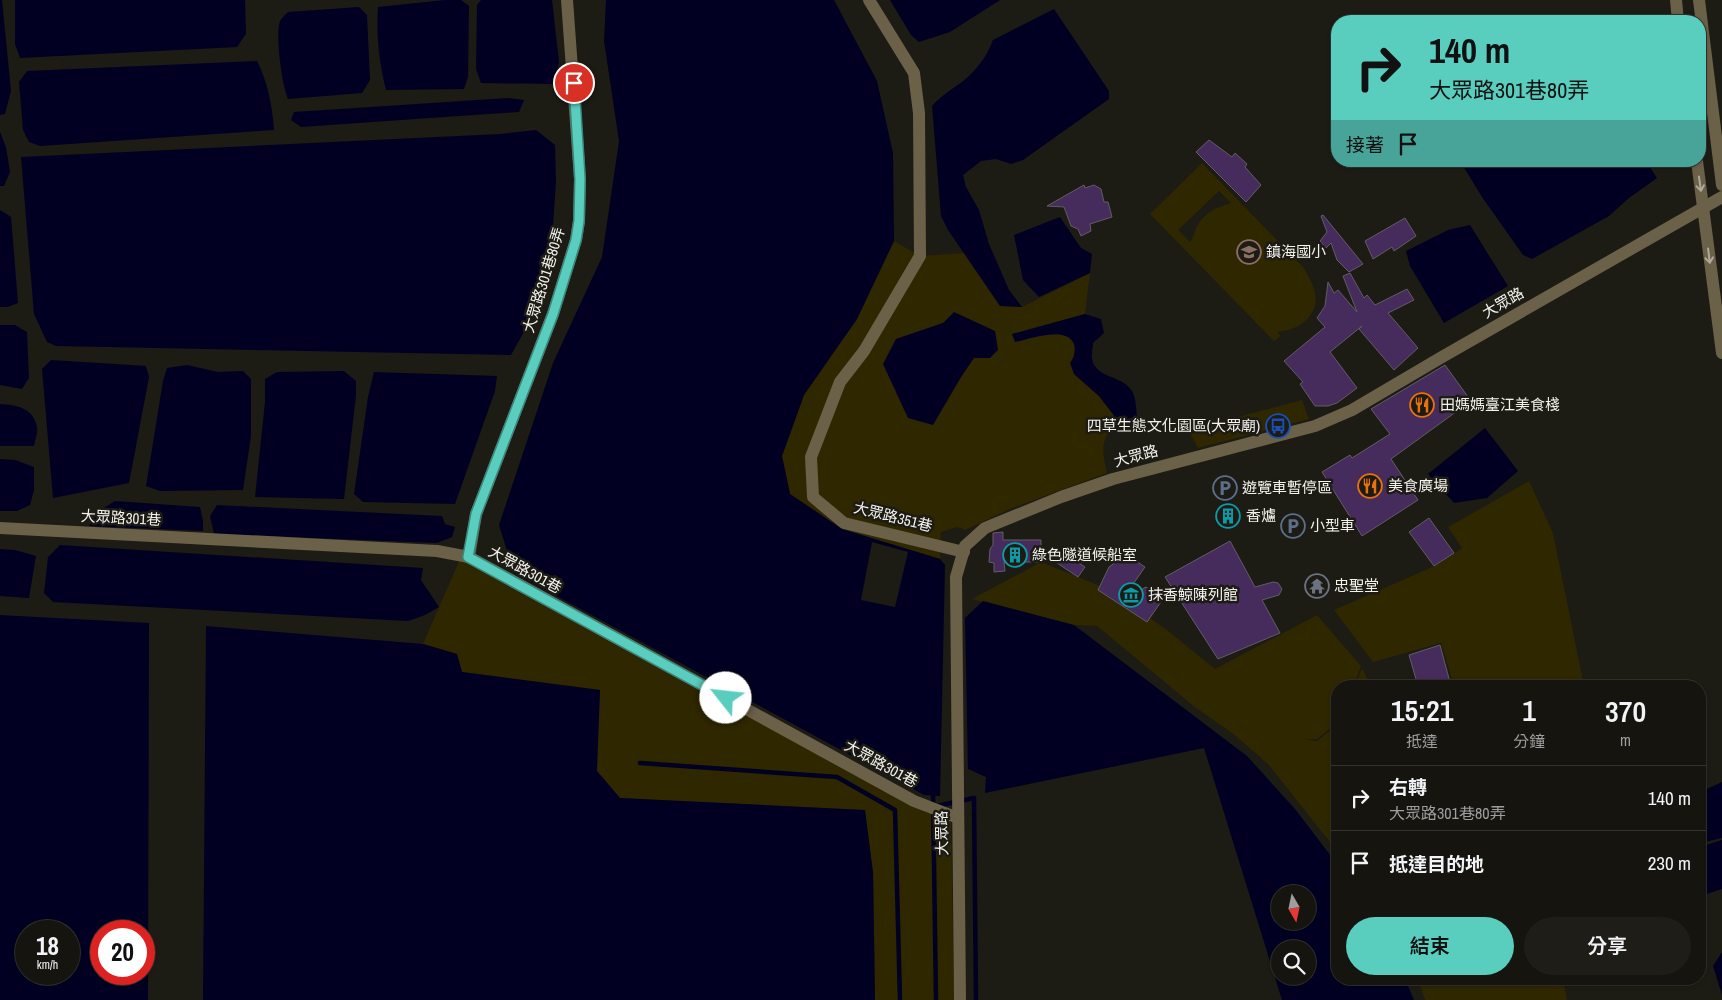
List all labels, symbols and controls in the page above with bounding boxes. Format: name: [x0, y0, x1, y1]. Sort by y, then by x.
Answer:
text: 140 m: [1429, 27, 1510, 74]
icon: right: [1346, 35, 1411, 100]
pin: [553, 62, 595, 104]
icon: arrive: [560, 69, 588, 97]
text: 大眾路301巷80弄: [1429, 75, 1589, 105]
icon: arrive: [1394, 130, 1422, 158]
text: 接著: [1346, 132, 1384, 158]
one-way arrow: [1695, 176, 1705, 192]
street label: 大眾路301巷80弄: [518, 225, 570, 335]
school or university icon: 鎮海國小: [1236, 239, 1262, 265]
place label: 鎮海國小: [1266, 241, 1326, 262]
one-way arrow: [1704, 247, 1714, 263]
street label: 大眾路: [1478, 282, 1527, 323]
restaurant icon: 田媽媽臺江美食棧: [1409, 392, 1435, 418]
place label: 田媽媽臺江美食棧: [1440, 394, 1560, 415]
bus stop icon: 四草生態文化園區(大眾廟): [1265, 413, 1291, 439]
place label: 四草生態文化園區(大眾廟): [1087, 415, 1260, 436]
street label: 大眾路: [1111, 440, 1160, 471]
restaurant icon: 美食廣場: [1357, 473, 1383, 499]
parking icon: 遊覽車暫停區: [1212, 475, 1238, 501]
place label: 美食廣場: [1388, 475, 1448, 496]
place label: 遊覽車暫停區: [1242, 477, 1332, 498]
street label: 大眾路351巷: [852, 497, 935, 536]
building icon: 香爐: [1215, 503, 1241, 529]
street label: 大眾路301巷: [80, 505, 162, 530]
place label: 香爐: [1246, 505, 1276, 526]
parking icon: 小型車: [1280, 513, 1306, 539]
place label: 小型車: [1310, 515, 1355, 536]
street label: 大眾路301巷: [485, 541, 566, 598]
building icon: 綠色隧道候船室: [1002, 542, 1028, 568]
place label: 綠色隧道候船室: [1032, 544, 1137, 565]
temple icon: 忠聖堂: [1304, 573, 1330, 599]
place label: 忠聖堂: [1334, 575, 1379, 596]
museum icon: 抹香鯨陳列館: [1118, 582, 1144, 608]
place label: 抹香鯨陳列館: [1148, 584, 1238, 605]
position arrow: [699, 671, 751, 723]
text: 15:21: [1391, 690, 1453, 730]
text: 1: [1522, 690, 1536, 730]
text: 370: [1605, 691, 1646, 731]
text: m: [1620, 729, 1631, 751]
text: 抵達: [1406, 730, 1438, 752]
text: 分鐘: [1513, 730, 1545, 752]
street label: 大眾路301巷: [841, 735, 922, 792]
text: 右轉: [1389, 774, 1427, 800]
icon: right: [1346, 784, 1374, 812]
text: 140 m: [1648, 785, 1691, 811]
text: 大眾路301巷80弄: [1389, 802, 1505, 824]
street label: 大眾路: [931, 810, 952, 856]
icon: arrive: [1346, 849, 1374, 877]
text: 230 m: [1648, 850, 1691, 876]
text: 抵達目的地: [1389, 851, 1484, 877]
north arrow: [1271, 885, 1316, 930]
map controls: [1271, 885, 1316, 985]
button: 結束: [1346, 917, 1514, 975]
button: 分享: [1524, 917, 1691, 975]
speed limit sign: 20: [90, 920, 155, 985]
text: 18: [36, 929, 59, 963]
button: search: [1271, 940, 1316, 985]
text: km/h: [37, 957, 58, 973]

